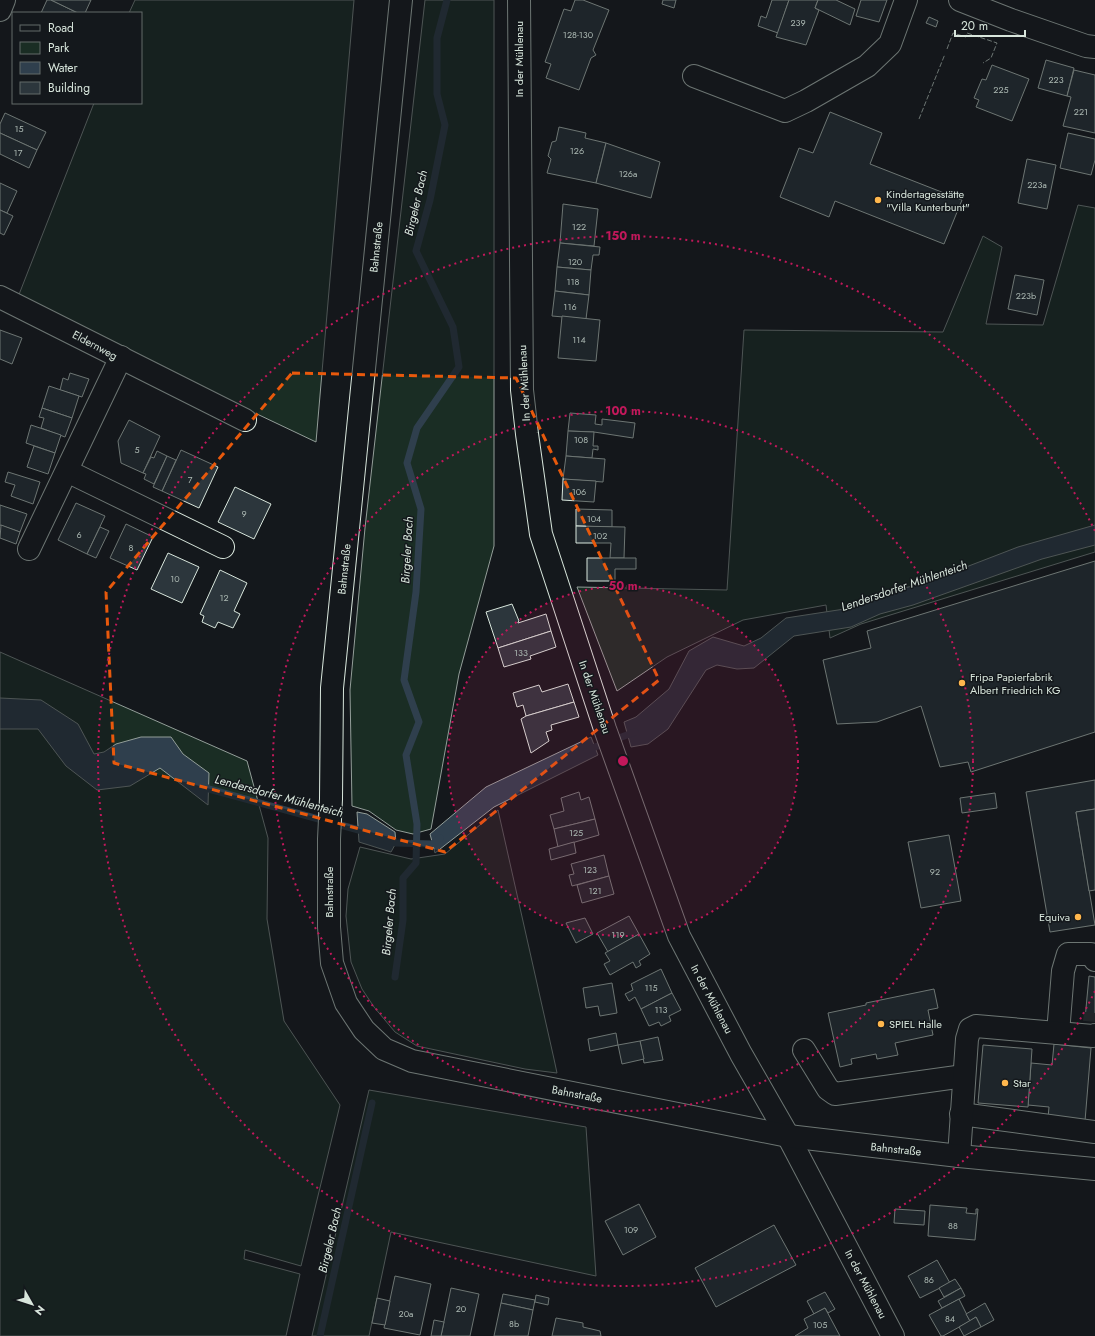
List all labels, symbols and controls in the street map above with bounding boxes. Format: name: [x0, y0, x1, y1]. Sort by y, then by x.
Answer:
legend: [12, 12, 142, 104]
scale bar: [955, 12, 1025, 38]
house number: 239: [790, 16, 806, 29]
text: 20 m: [961, 17, 988, 35]
text: Road: [48, 19, 74, 37]
street label: In der Mühlenau: [511, 21, 527, 97]
house number: 128-130: [563, 28, 594, 41]
text: Park: [48, 39, 70, 57]
text: Water: [48, 59, 79, 77]
house number: 223: [1048, 73, 1064, 86]
text: Building: [48, 79, 90, 97]
house number: 225: [993, 83, 1009, 96]
house number: 221: [1074, 105, 1088, 118]
house number: 15: [14, 122, 24, 135]
house number: 126: [570, 144, 584, 157]
house number: 17: [14, 146, 23, 159]
house number: 126a: [619, 167, 637, 180]
water label: Birgeler Bach: [400, 168, 432, 238]
house number: 223a: [1027, 178, 1047, 191]
place label: Kindertagesstätte "Villa Kunterbunt": [886, 186, 970, 215]
marker: Kindertagesstätte "Villa Kunterbunt": [873, 195, 883, 205]
street label: Bahnstraße: [365, 220, 387, 273]
house number: 122: [572, 220, 586, 233]
text: 150 m: [605, 227, 641, 245]
house number: 120: [568, 255, 583, 268]
house number: 118: [566, 275, 580, 288]
house number: 223b: [1016, 289, 1036, 302]
house number: 116: [563, 300, 577, 313]
street label: Eldernweg: [69, 326, 121, 364]
house number: 114: [572, 333, 586, 346]
street label: In der Mühlenau: [514, 344, 534, 422]
text: 100 m: [605, 402, 641, 420]
house number: 108: [574, 433, 588, 446]
house number: 5: [134, 443, 140, 456]
house number: 7: [188, 473, 193, 486]
house number: 106: [572, 485, 586, 498]
house number: 9: [241, 507, 247, 520]
house number: 104: [587, 512, 601, 525]
water label: Birgeler Bach: [396, 516, 418, 584]
house number: 6: [76, 528, 82, 541]
house number: 102: [593, 529, 607, 542]
house number: 8: [129, 541, 134, 554]
street label: Bahnstraße: [333, 542, 355, 595]
water label: Lendersdorfer Mühlenteich: [838, 556, 970, 616]
house number: 10: [170, 572, 180, 585]
text: 50 m: [608, 577, 638, 595]
house number: 12: [219, 591, 229, 604]
house number: 133: [514, 646, 528, 659]
street label: In der Mühlenau: [575, 658, 615, 736]
place label: Fripa Papierfabrik Albert Friedrich KG: [970, 669, 1061, 698]
marker: Fripa Papierfabrik Albert Friedrich KG: [957, 678, 967, 688]
centre of rings: [616, 754, 630, 768]
water label: Lendersdorfer Mühlenteich: [213, 770, 345, 822]
house number: 125: [569, 826, 583, 839]
house number: 123: [583, 863, 597, 876]
house number: 92: [930, 865, 940, 878]
street label: Bahnstraße: [321, 866, 337, 918]
house number: 121: [588, 884, 602, 897]
water label: Birgeler Bach: [377, 888, 401, 956]
place label: Equiva: [1039, 909, 1070, 925]
marker: Equiva: [1073, 912, 1083, 922]
house number: 119: [611, 928, 625, 941]
street label: In der Mühlenau: [687, 962, 737, 1036]
house number: 115: [644, 981, 658, 994]
house number: 113: [654, 1003, 668, 1016]
place label: SPIEL Halle: [889, 1016, 942, 1032]
marker: SPIEL Halle: [876, 1019, 886, 1029]
place label: Star: [1013, 1075, 1031, 1091]
marker: Star: [1000, 1078, 1010, 1088]
street label: Bahnstraße: [550, 1081, 604, 1107]
street label: Bahnstraße: [870, 1138, 923, 1160]
water label: Birgeler Bach: [314, 1205, 346, 1275]
house number: 88: [948, 1219, 958, 1232]
house number: 109: [624, 1223, 638, 1236]
street label: In der Mühlenau: [841, 1247, 891, 1321]
house number: 86: [924, 1273, 934, 1286]
north arrow: [12, 1284, 52, 1324]
text: N: [31, 1302, 49, 1319]
house number: 20: [456, 1302, 467, 1315]
house number: 20a: [399, 1307, 413, 1320]
house number: 84: [945, 1312, 955, 1325]
house number: 8b: [509, 1317, 519, 1330]
house number: 105: [813, 1318, 827, 1331]

